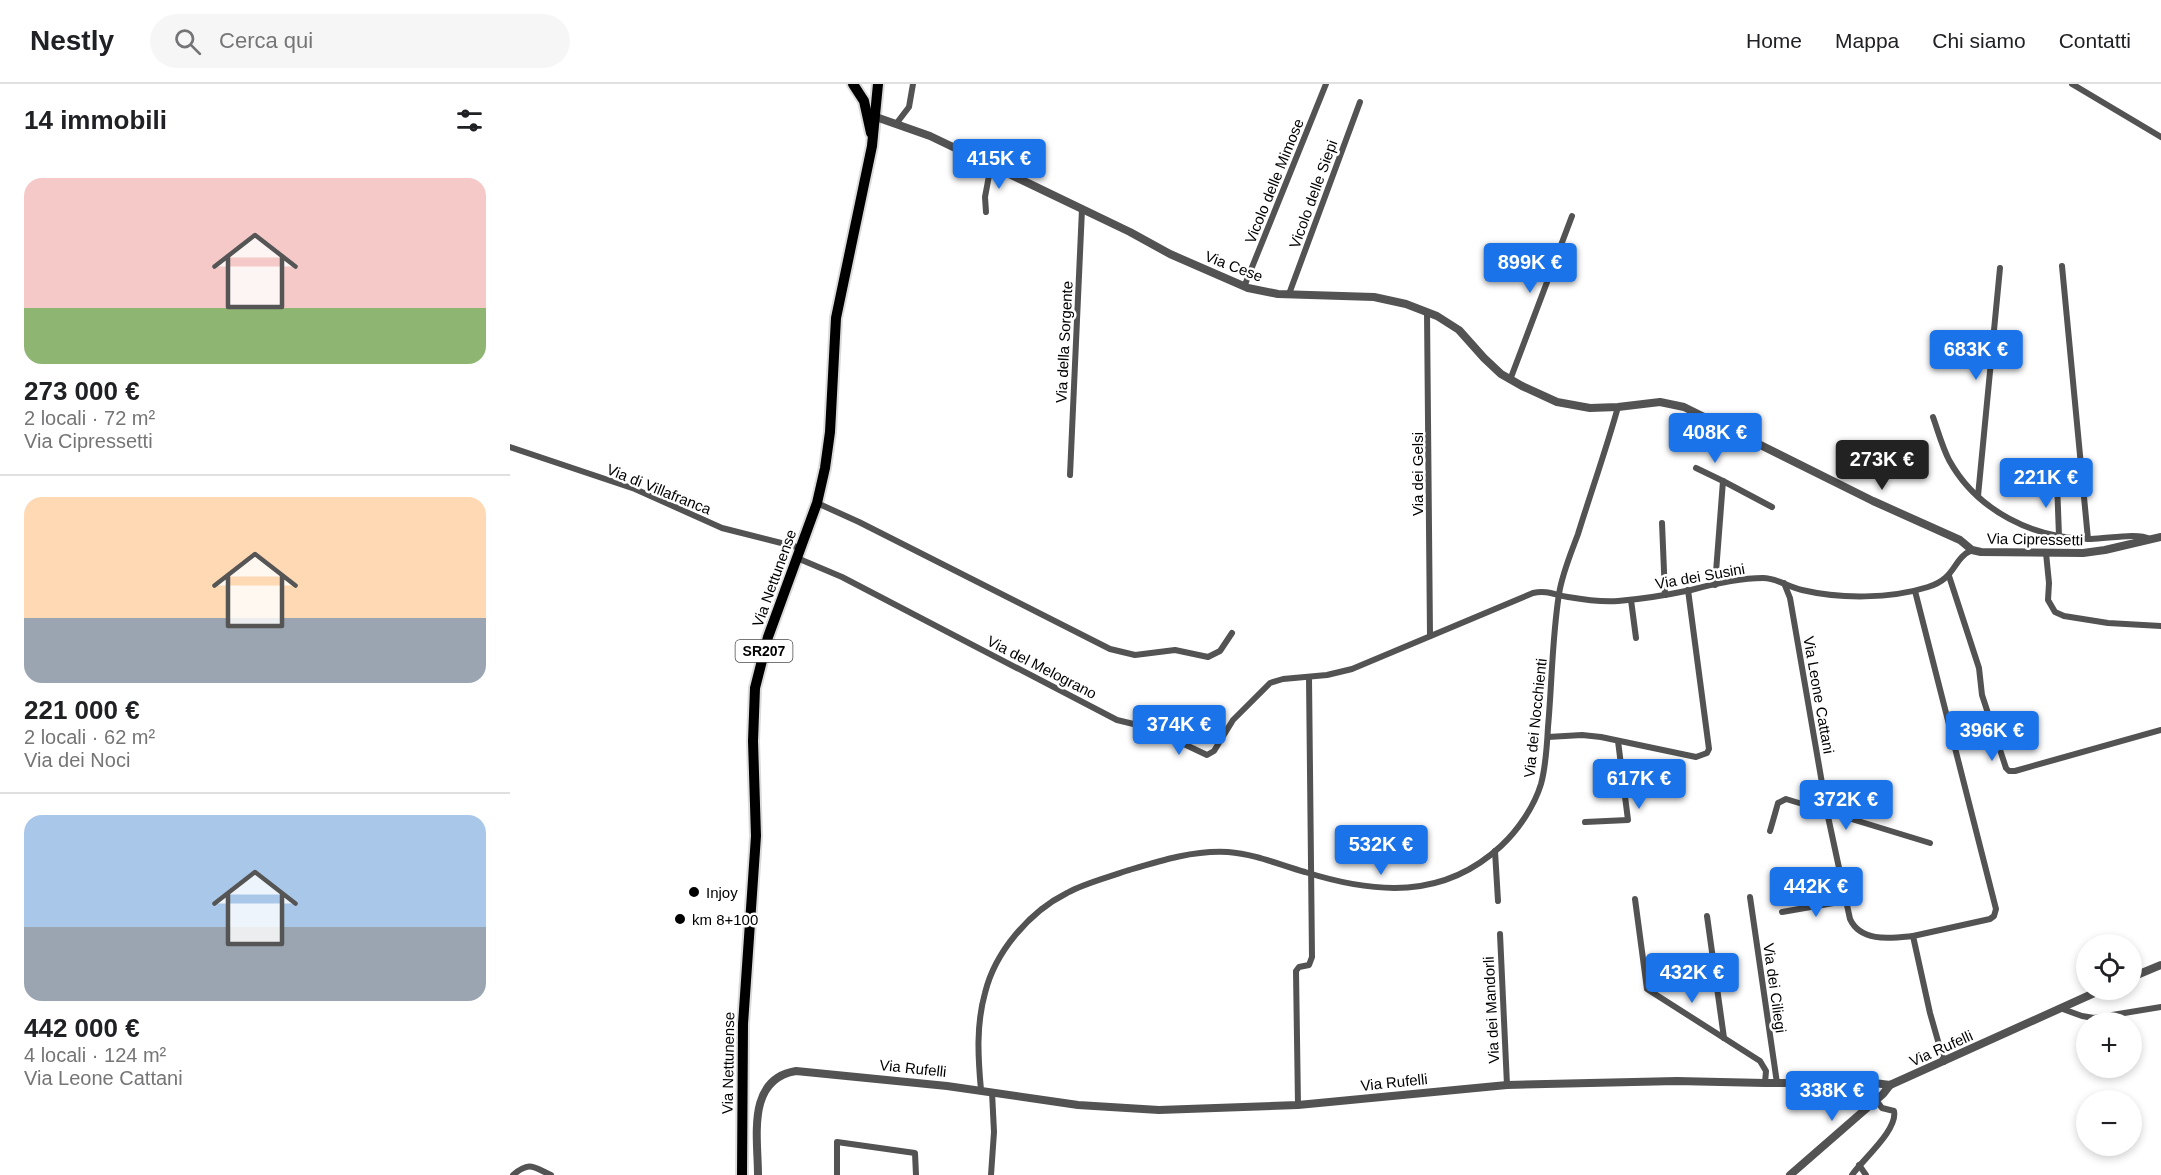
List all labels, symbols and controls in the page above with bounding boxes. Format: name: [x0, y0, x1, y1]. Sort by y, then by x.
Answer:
search box: [150, 14, 570, 68]
text: Nestly: [30, 25, 114, 56]
icon: search: [171, 25, 204, 58]
text: Cerca qui: [219, 28, 313, 53]
text: Home: [1746, 29, 1802, 52]
text: Mappa: [1835, 29, 1899, 52]
text: Chi siamo: [1932, 29, 2026, 52]
text: Contatti: [2059, 29, 2131, 52]
icon: filters: [453, 104, 486, 137]
text: 14 immobili: [24, 105, 167, 135]
street label: Vicolo delle Mimose: [1241, 116, 1307, 246]
street label: Vicolo delle Siepi: [1286, 138, 1340, 250]
pin: 415K €: [950, 139, 1048, 190]
text: 415K €: [967, 147, 1031, 169]
icon: home: [201, 217, 309, 325]
pin: 899K €: [1481, 243, 1579, 294]
street label: Via Cese: [1203, 247, 1265, 285]
text: 899K €: [1498, 251, 1562, 273]
street label: Via della Sorgente: [1052, 280, 1076, 404]
pin: 683K €: [1927, 330, 2025, 381]
text: 683K €: [1944, 338, 2008, 360]
text: 273 000 €: [24, 376, 140, 406]
text: 2 locali · 72 m²: [24, 407, 155, 429]
pin: 408K €: [1666, 413, 1764, 464]
text: 408K €: [1683, 421, 1747, 443]
text: Via Cipressetti: [24, 430, 153, 452]
street label: Via dei Gelsi: [1409, 432, 1426, 516]
pin: 273K €: [1833, 440, 1931, 491]
text: 273K €: [1850, 448, 1914, 470]
pin: 221K €: [1997, 458, 2095, 509]
street label: Via di Villafranca: [604, 460, 714, 518]
text: 221K €: [2014, 466, 2078, 488]
street label: Via Nettunense: [749, 527, 799, 629]
street label: Via Cipressetti: [1987, 530, 2083, 548]
icon: home: [201, 536, 309, 644]
street label: Via dei Susini: [1654, 560, 1746, 592]
street label: Via del Melograno: [984, 632, 1100, 702]
street label: Via Leone Cattani: [1800, 635, 1838, 755]
road number: SR207: [736, 640, 792, 662]
street label: Via dei Nocchienti: [1520, 658, 1550, 778]
text: 221 000 €: [24, 695, 140, 725]
pin: 374K €: [1130, 705, 1228, 756]
pin: 396K €: [1943, 711, 2041, 762]
text: 374K €: [1147, 713, 1211, 735]
text: 396K €: [1960, 719, 2024, 741]
text: 2 locali · 62 m²: [24, 726, 155, 748]
text: Via dei Noci: [24, 749, 130, 771]
pin: 617K €: [1590, 759, 1688, 810]
text: 617K €: [1607, 767, 1671, 789]
pin: 372K €: [1797, 780, 1895, 831]
text: 372K €: [1814, 788, 1878, 810]
pin: 532K €: [1332, 825, 1430, 876]
text: 532K €: [1349, 833, 1413, 855]
icon: home: [201, 854, 309, 962]
pin: 442K €: [1767, 867, 1865, 918]
text: 442K €: [1784, 875, 1848, 897]
place label: Injoy: [706, 884, 738, 901]
marker: Injoy: [687, 885, 701, 899]
place label: km 8+100: [692, 911, 758, 928]
marker: km 8+100: [673, 912, 687, 926]
map controls: [2076, 934, 2142, 1156]
button: locate: [2076, 934, 2142, 1000]
street label: Via dei Ciliegi: [1760, 942, 1790, 1034]
pin: 432K €: [1643, 953, 1741, 1004]
street label: Via dei Mandorli: [1480, 956, 1502, 1064]
text: 432K €: [1660, 961, 1724, 983]
street label: Via Nettunense: [719, 1012, 737, 1114]
button: +: [2076, 1012, 2142, 1078]
text: 442 000 €: [24, 1013, 140, 1043]
street label: Via Rufelli: [1907, 1027, 1975, 1069]
text: 4 locali · 124 m²: [24, 1044, 166, 1066]
street label: Via Rufelli: [879, 1056, 947, 1080]
text: Via Leone Cattani: [24, 1067, 183, 1089]
street label: Via Rufelli: [1360, 1070, 1428, 1094]
pin: 338K €: [1783, 1071, 1881, 1122]
text: 338K €: [1800, 1079, 1864, 1101]
button: −: [2076, 1090, 2142, 1156]

